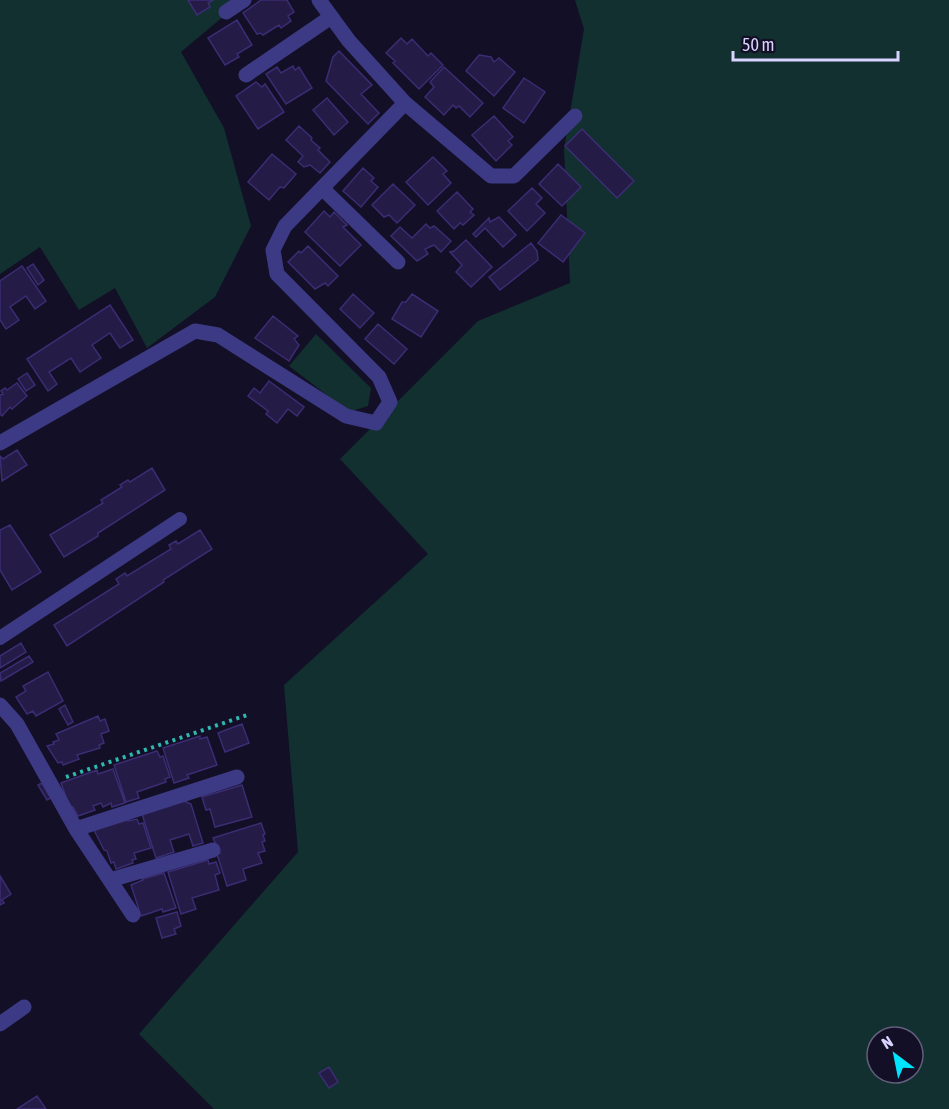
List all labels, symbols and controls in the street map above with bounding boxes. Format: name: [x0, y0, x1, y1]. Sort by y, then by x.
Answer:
scale bar: [733, 24, 898, 62]
text: 50 m: [742, 34, 774, 55]
north arrow: [865, 1025, 925, 1085]
text: N: [878, 1032, 896, 1052]

